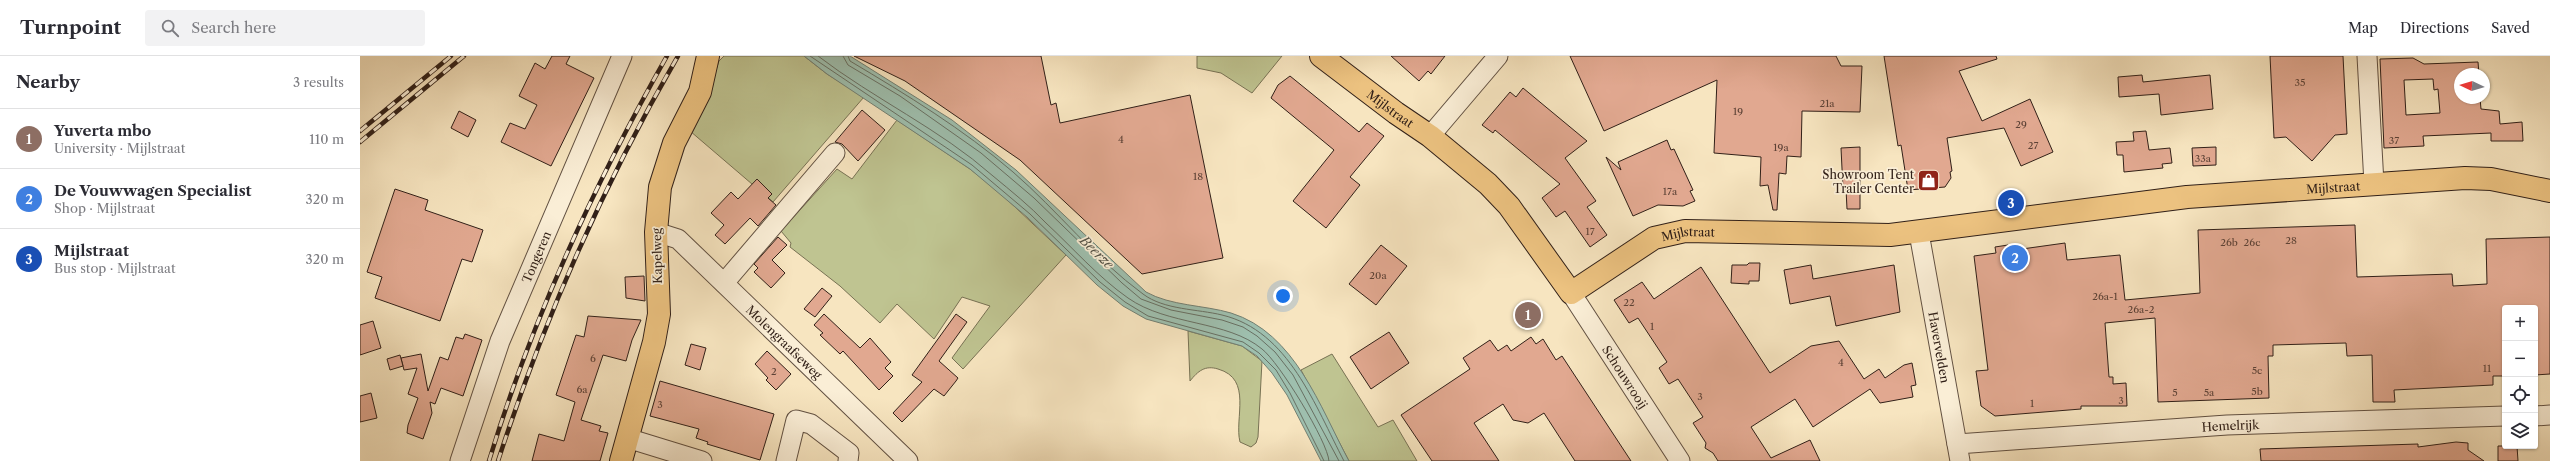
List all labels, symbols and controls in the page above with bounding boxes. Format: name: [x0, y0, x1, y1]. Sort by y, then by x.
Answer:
search box: [145, 10, 425, 46]
text: Turnpoint: [20, 16, 121, 39]
icon: search: [159, 17, 181, 39]
text: Search here: [191, 18, 276, 37]
text: Map: [2348, 19, 2378, 37]
text: Directions: [2400, 19, 2469, 37]
text: Saved: [2491, 19, 2530, 37]
north arrow: [2454, 68, 2490, 104]
text: Nearby: [16, 72, 80, 92]
text: 3 results: [293, 74, 344, 90]
house number: 35: [2295, 76, 2305, 89]
street label: Mijlstraat: [1364, 86, 1417, 131]
house number: 21a: [1819, 97, 1835, 110]
house number: 19: [1733, 105, 1743, 118]
house number: 29: [2015, 118, 2027, 131]
text: Yuverta mbo: [54, 121, 151, 140]
text: 1: [26, 131, 32, 147]
text: 110 m: [309, 131, 344, 147]
house number: 4: [1118, 133, 1124, 146]
house number: 37: [2389, 134, 2399, 147]
house number: 27: [2028, 139, 2038, 152]
text: University · Mijlstraat: [54, 140, 185, 156]
house number: 19a: [1773, 141, 1789, 154]
house number: 33a: [2195, 152, 2212, 165]
place label: Showroom Tent Trailer Center: [1822, 167, 1915, 196]
shop icon: Showroom Tent Trailer Center: [1916, 168, 1942, 194]
house number: 18: [1193, 170, 1203, 183]
street label: Mijlstraat: [2306, 178, 2361, 196]
text: De Vouwwagen Specialist: [54, 181, 252, 200]
house number: 17a: [1663, 185, 1678, 198]
pin: 3: [1998, 188, 2024, 218]
text: 2: [25, 191, 33, 207]
text: 320 m: [306, 191, 344, 207]
text: Shop · Mijlstraat: [54, 200, 155, 216]
street label: Mijlstraat: [1660, 223, 1716, 244]
house number: 17: [1585, 225, 1595, 238]
street label: Kapelweg: [649, 227, 665, 284]
street label: Tongeren: [518, 228, 554, 285]
water label: Beerze: [1076, 232, 1118, 272]
house number: 28: [2285, 234, 2297, 247]
house number: 26b: [2220, 236, 2238, 249]
house number: 26c: [2244, 236, 2260, 249]
text: Mijlstraat: [54, 241, 129, 260]
pin: 2: [2002, 243, 2028, 273]
text: 3: [25, 251, 33, 267]
text: 320 m: [306, 251, 344, 267]
text: Bus stop · Mijlstraat: [54, 260, 176, 276]
house number: 20a: [1369, 269, 1387, 282]
your location: [1273, 286, 1293, 306]
house number: 26a-1: [2092, 290, 2119, 303]
house number: 22: [1623, 296, 1635, 309]
pin: 1: [1515, 300, 1541, 330]
street label: Molengraafseweg: [743, 302, 826, 382]
house number: 26a-2: [2127, 303, 2155, 316]
map controls: [2502, 305, 2538, 449]
button: +: [2502, 305, 2538, 341]
street label: Havervelden: [1926, 310, 1953, 385]
house number: 1: [1650, 320, 1655, 333]
button: −: [2502, 341, 2538, 377]
street label: Schouwrooij: [1599, 342, 1651, 411]
house number: 6: [590, 352, 596, 365]
house number: 4: [1838, 356, 1844, 369]
house number: 11: [2483, 362, 2492, 375]
house number: 5c: [2252, 364, 2262, 377]
house number: 2: [771, 365, 777, 378]
button: locate: [2502, 377, 2538, 413]
house number: 6a: [576, 383, 588, 396]
house number: 5b: [2251, 385, 2263, 398]
house number: 5: [2172, 386, 2178, 399]
house number: 5a: [2204, 386, 2215, 399]
house number: 3: [1697, 390, 1703, 403]
house number: 3: [2118, 394, 2124, 407]
house number: 1: [2030, 397, 2035, 410]
house number: 3: [657, 398, 663, 411]
button: layers: [2502, 413, 2538, 449]
street label: Hemelrijk: [2201, 416, 2260, 434]

